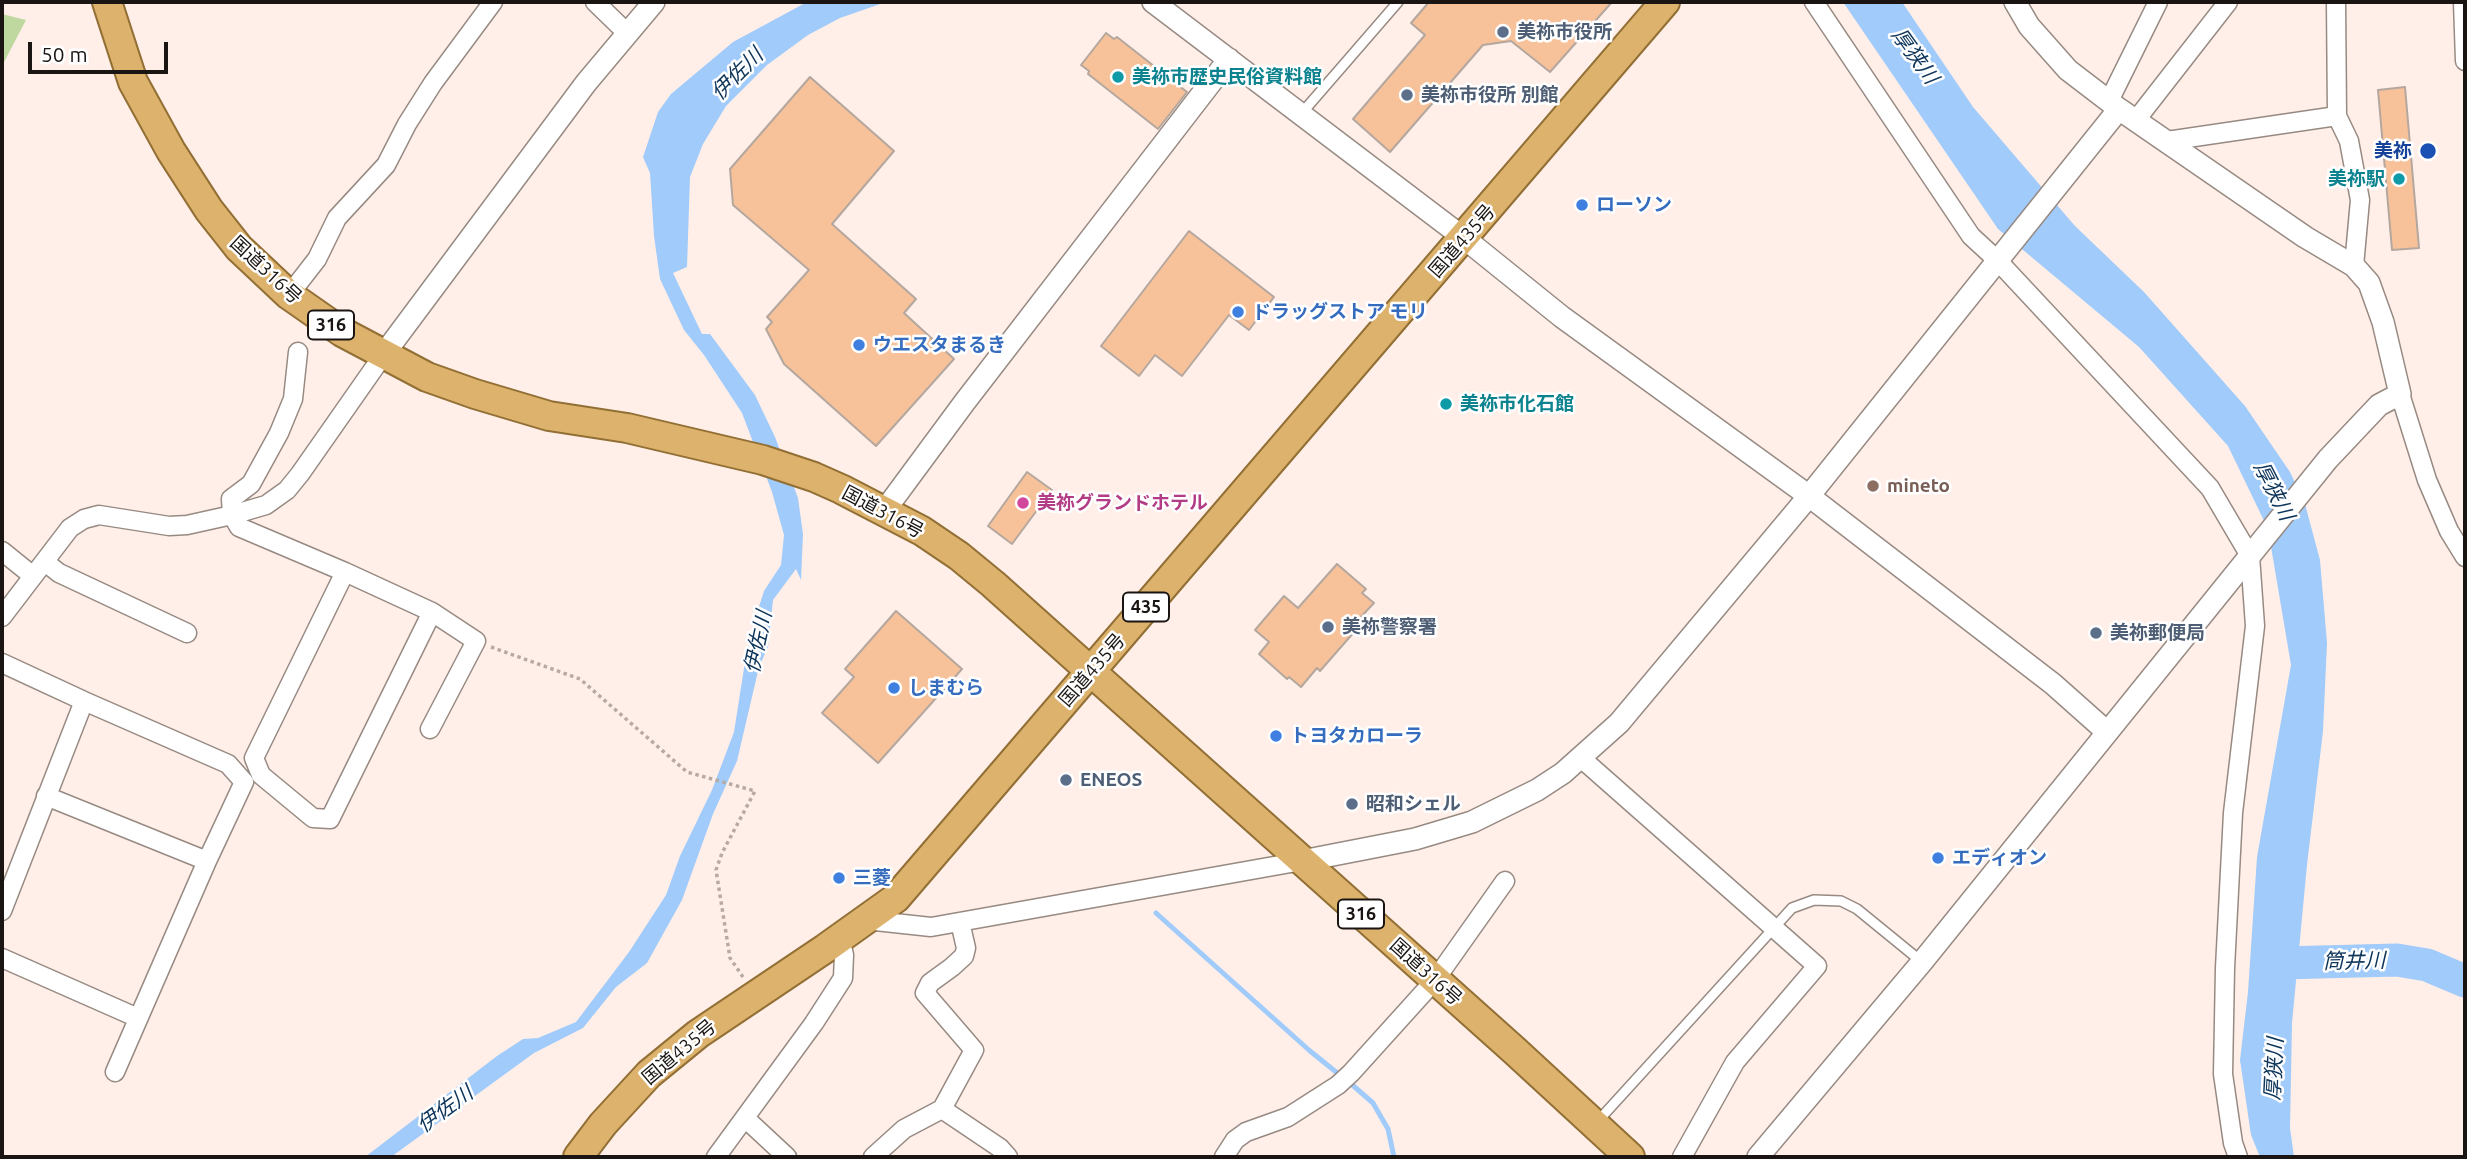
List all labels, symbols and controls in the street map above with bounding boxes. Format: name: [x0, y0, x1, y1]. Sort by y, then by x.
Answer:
place label: 美祢市役所: [1517, 21, 1612, 43]
water label: 厚狭川: [1886, 23, 1944, 89]
marker: 美祢市役所: [1495, 24, 1511, 40]
scale bar: [32, 28, 172, 72]
text: 50 m: [41, 42, 88, 66]
water label: 伊佐川: [706, 43, 768, 105]
place label: 美袮市歴史民俗資料館: [1132, 66, 1322, 88]
marker: 美袮市歴史民俗資料館: [1110, 69, 1126, 85]
place label: 美祢市役所 別館: [1421, 84, 1559, 106]
marker: 美祢市役所 別館: [1399, 87, 1415, 103]
place label: 美祢: [2374, 140, 2412, 162]
marker: 美祢: [2418, 141, 2438, 161]
place label: 美祢駅: [2328, 168, 2385, 190]
marker: 美祢駅: [2391, 171, 2407, 187]
place label: ローソン: [1596, 194, 1672, 216]
marker: ローソン: [1574, 197, 1590, 213]
street label: 国道435号: [1424, 200, 1500, 282]
street label: 国道316号: [226, 231, 306, 309]
place label: ドラッグストア モリ: [1252, 301, 1428, 323]
marker: ドラッグストア モリ: [1230, 304, 1246, 320]
road number: 316: [308, 310, 354, 340]
place label: ウエスタまるき: [873, 334, 1006, 356]
marker: ウエスタまるき: [851, 337, 867, 353]
place label: 美袮市化石館: [1460, 393, 1574, 415]
marker: 美袮市化石館: [1438, 396, 1454, 412]
water label: 厚狭川: [2248, 457, 2300, 525]
place label: mineto: [1887, 475, 1950, 497]
marker: mineto: [1865, 478, 1881, 494]
street label: 国道316号: [838, 481, 928, 543]
place label: 美祢グランドホテル: [1037, 492, 1208, 514]
marker: 美祢グランドホテル: [1015, 495, 1031, 511]
road number: 435: [1123, 592, 1169, 622]
water label: 伊佐川: [739, 609, 777, 675]
place label: 美祢警察署: [1342, 616, 1437, 638]
marker: 美祢警察署: [1320, 619, 1336, 635]
place label: 美祢郵便局: [2110, 622, 2205, 644]
marker: 美祢郵便局: [2088, 625, 2104, 641]
street label: 国道435号: [1054, 629, 1130, 711]
place label: しまむら: [908, 677, 984, 699]
marker: しまむら: [886, 680, 902, 696]
place label: トヨタカローラ: [1290, 725, 1423, 747]
marker: トヨタカローラ: [1268, 728, 1284, 744]
place label: ENEOS: [1080, 769, 1142, 791]
marker: ENEOS: [1058, 772, 1074, 788]
place label: 昭和シェル: [1366, 793, 1461, 815]
marker: 昭和シェル: [1344, 796, 1360, 812]
place label: エディオン: [1952, 847, 2047, 869]
marker: エディオン: [1930, 850, 1946, 866]
place label: 三菱: [853, 867, 891, 889]
marker: 三菱: [831, 870, 847, 886]
road number: 316: [1338, 900, 1384, 929]
street label: 国道316号: [1385, 934, 1467, 1010]
water label: 筒井川: [2322, 948, 2386, 974]
street label: 国道435号: [638, 1015, 720, 1089]
water label: 厚狭川: [2260, 1037, 2288, 1101]
water label: 伊佐川: [412, 1080, 478, 1138]

